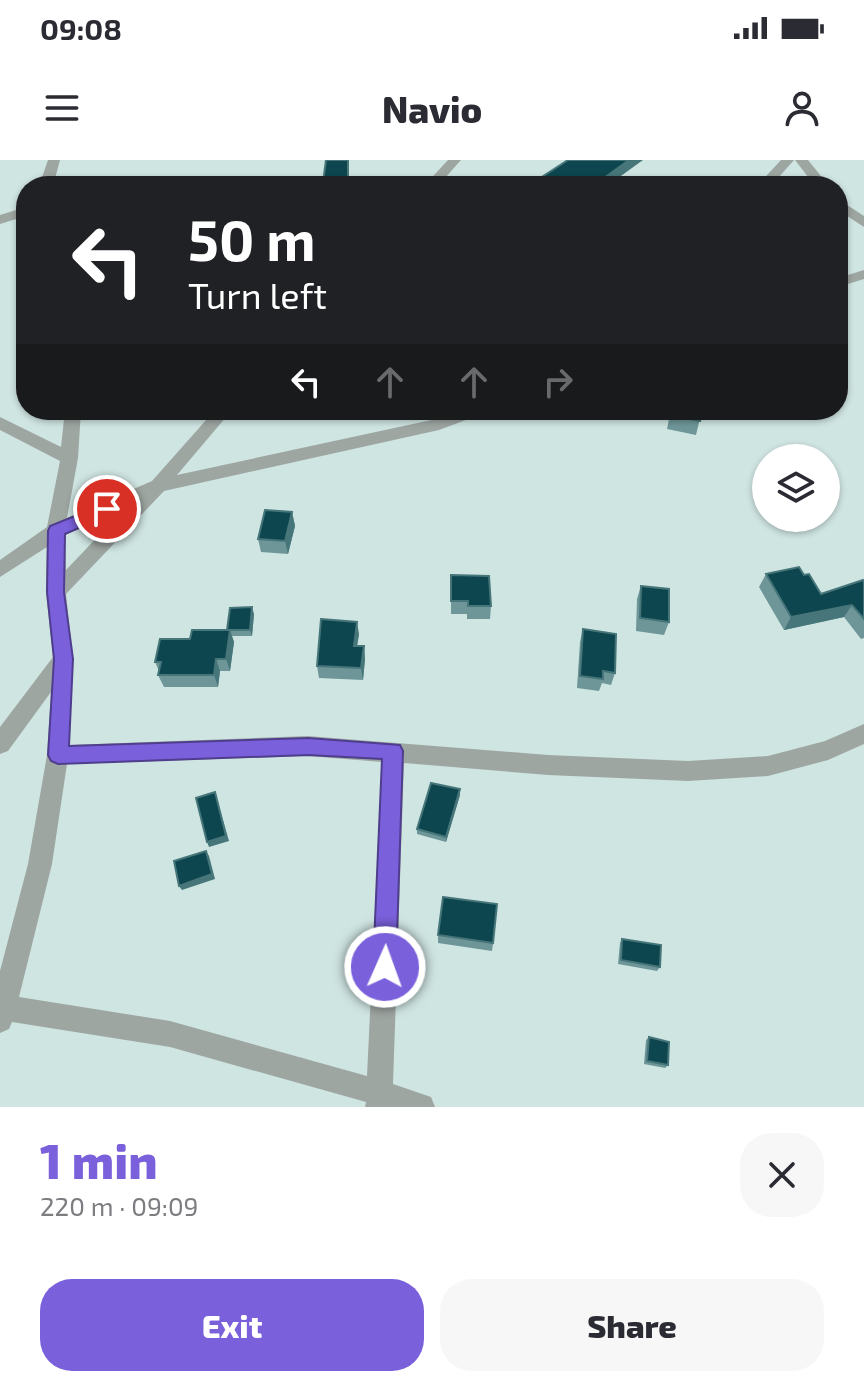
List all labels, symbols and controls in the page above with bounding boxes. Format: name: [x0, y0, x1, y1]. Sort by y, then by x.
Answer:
text: 09:08: [40, 10, 122, 46]
icon: menu: [40, 86, 84, 130]
icon: person: [780, 86, 824, 130]
text: Navio: [382, 87, 482, 130]
text: 50 m: [188, 205, 316, 272]
icon: left: [56, 208, 160, 312]
text: Turn left: [188, 273, 327, 316]
icon: left: [284, 360, 328, 404]
icon: ahead: [368, 360, 412, 404]
icon: ahead: [452, 360, 496, 404]
icon: right: [536, 360, 580, 404]
map controls: [752, 444, 840, 532]
button: layers: [752, 444, 840, 532]
pin: [73, 475, 141, 543]
icon: arrive: [85, 487, 129, 531]
position arrow: [343, 925, 427, 1009]
text: 1 min: [40, 1131, 158, 1189]
button: close: [740, 1133, 824, 1217]
text: 220 m · 09:09: [40, 1190, 198, 1221]
button: Exit: [40, 1279, 424, 1371]
button: Share: [440, 1279, 824, 1371]

